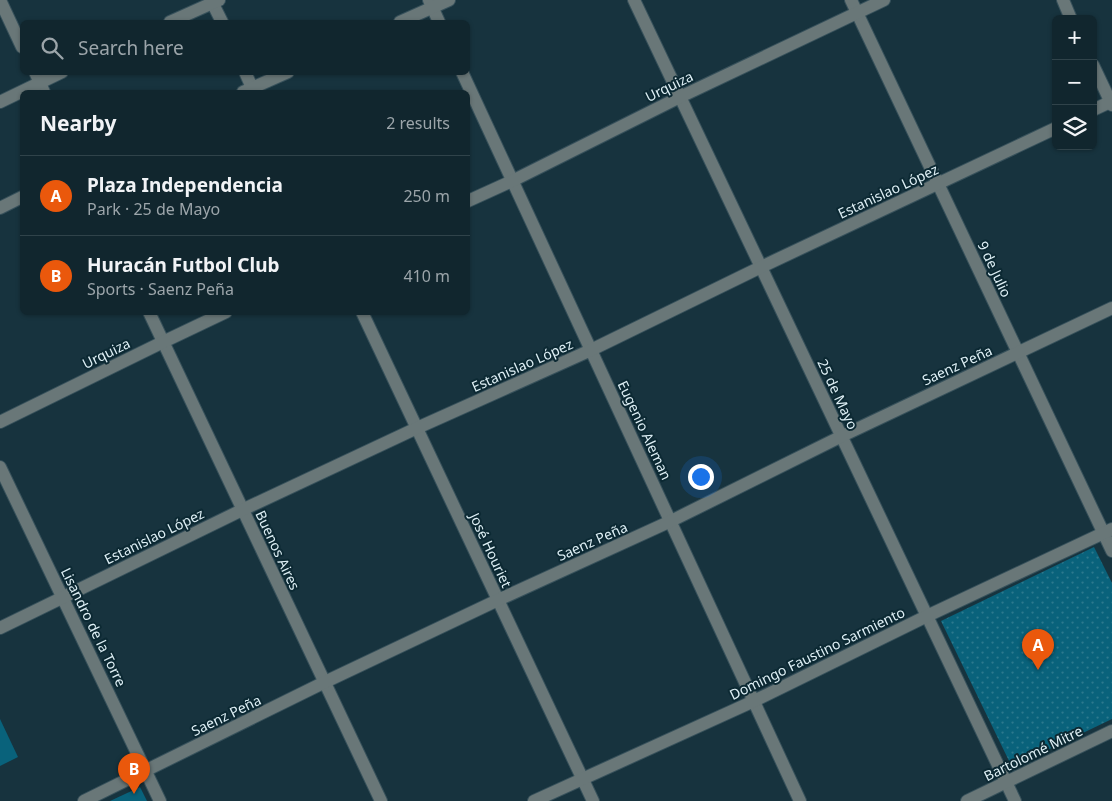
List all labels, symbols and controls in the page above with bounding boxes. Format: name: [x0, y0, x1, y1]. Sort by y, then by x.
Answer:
map controls: [1052, 15, 1097, 150]
button: +: [1052, 15, 1097, 60]
search box: [20, 20, 470, 75]
icon: search: [38, 34, 66, 62]
text: Search here: [78, 35, 184, 61]
button: −: [1052, 60, 1097, 105]
street label: Urquiza: [642, 66, 696, 106]
button: layers: [1052, 105, 1097, 150]
text: Nearby: [40, 109, 116, 137]
text: 2 results: [386, 112, 450, 134]
street label: Estanislao López: [835, 159, 942, 223]
text: Plaza Independencia: [87, 172, 283, 198]
text: A: [50, 185, 62, 207]
text: 250 m: [403, 185, 450, 207]
text: Park · 25 de Mayo: [87, 198, 220, 220]
street label: 9 de Julio: [974, 238, 1016, 300]
text: Huracán Futbol Club: [87, 252, 280, 278]
text: B: [51, 265, 61, 287]
text: 410 m: [403, 265, 450, 287]
text: Sports · Saenz Peña: [87, 278, 234, 300]
street label: Urquiza: [79, 333, 133, 373]
street label: Estanislao López: [468, 334, 576, 396]
street label: Saenz Peña: [919, 341, 995, 389]
street label: 25 de Mayo: [813, 356, 863, 432]
street label: Eugenio Aleman: [614, 377, 676, 483]
your location: [688, 464, 714, 490]
street label: Estanislao López: [101, 503, 207, 568]
street label: Buenos Aires: [251, 507, 305, 593]
street label: José Houriet: [465, 508, 517, 590]
street label: Saenz Peña: [554, 517, 630, 565]
street label: Lisandro de la Torre: [57, 564, 131, 690]
street label: Domingo Faustino Sarmiento: [726, 602, 908, 704]
pin: A: [1022, 629, 1054, 670]
street label: Saenz Peña: [188, 690, 264, 740]
street label: Bartolomé Mitre: [980, 721, 1086, 785]
pin: B: [118, 753, 150, 794]

